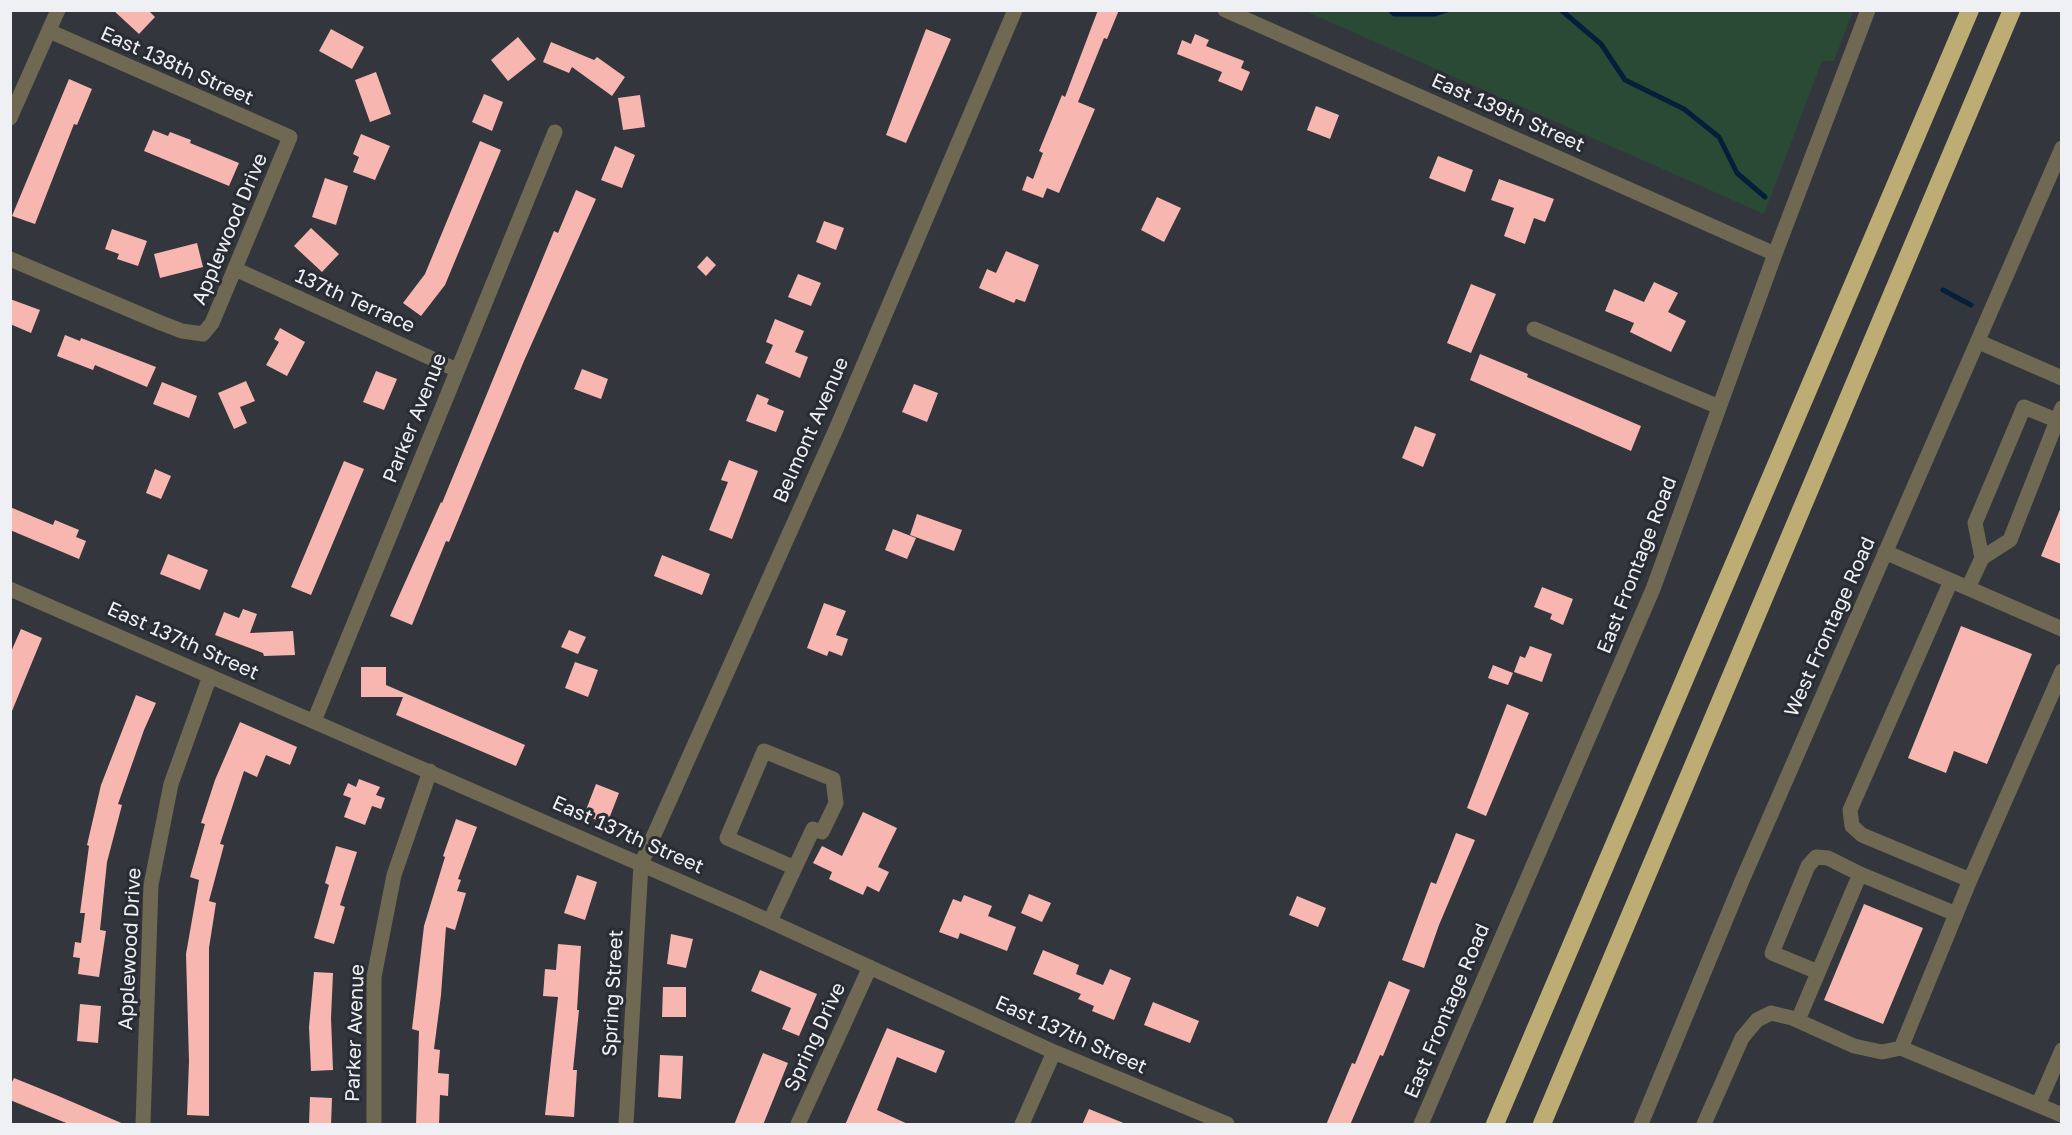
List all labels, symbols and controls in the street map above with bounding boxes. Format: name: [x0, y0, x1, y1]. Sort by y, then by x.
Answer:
street label: East 138th Street: [97, 21, 257, 111]
street label: East 139th Street: [1428, 69, 1588, 157]
street label: Applewood Drive: [187, 150, 273, 308]
street label: 137th Terrace: [291, 264, 419, 338]
street label: Parker Avenue: [378, 350, 452, 486]
street label: Belmont Avenue: [768, 353, 854, 507]
street label: East Frontage Road: [1592, 473, 1682, 657]
street label: West Frontage Road: [1780, 533, 1880, 721]
street label: East 137th Street: [103, 597, 263, 685]
street label: East 137th Street: [548, 791, 708, 879]
street label: Applewood Drive: [114, 867, 146, 1031]
street label: East Frontage Road: [1399, 920, 1495, 1102]
street label: Spring Street: [598, 929, 628, 1057]
street label: Parker Avenue: [341, 964, 369, 1102]
street label: Spring Drive: [779, 979, 851, 1095]
street label: East 137th Street: [991, 991, 1151, 1079]

